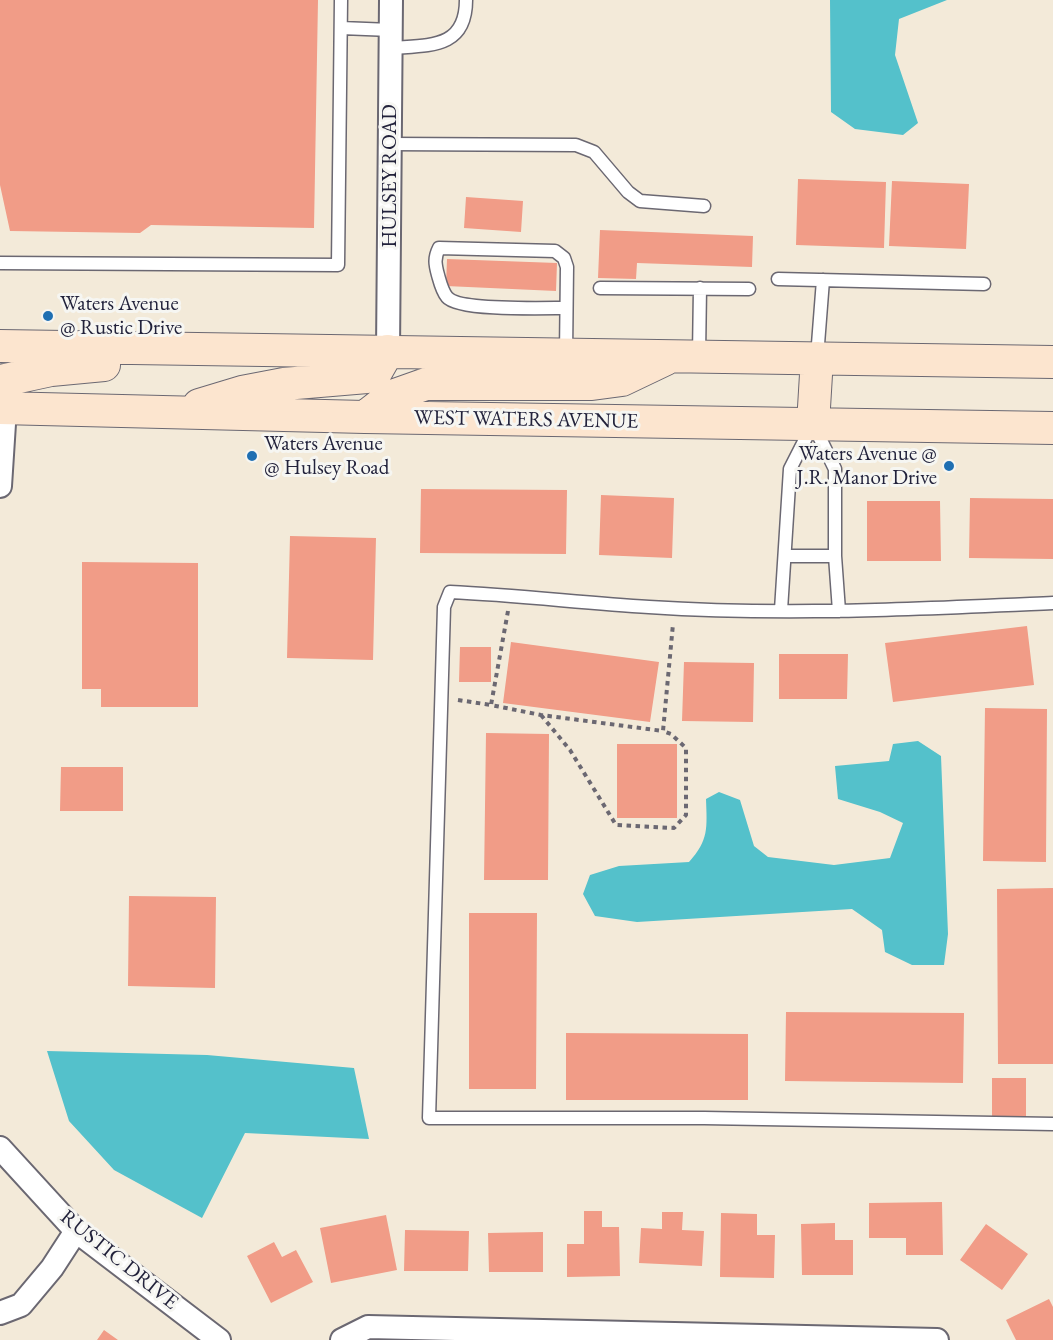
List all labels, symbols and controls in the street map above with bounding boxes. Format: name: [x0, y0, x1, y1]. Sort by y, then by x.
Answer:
street label: HULSEY ROAD: [377, 104, 403, 248]
place label: Waters Avenue @ Rustic Drive: [60, 291, 182, 341]
marker: Waters Avenue @ Rustic Drive: [41, 309, 55, 323]
street label: WEST WATERS AVENUE: [414, 405, 638, 435]
place label: Waters Avenue @ Hulsey Road: [264, 431, 389, 481]
place label: Waters Avenue @ J.R. Manor Drive: [797, 441, 937, 491]
marker: Waters Avenue @ Hulsey Road: [245, 449, 259, 463]
marker: Waters Avenue @ J.R. Manor Drive: [942, 459, 956, 473]
street label: RUSTIC DRIVE: [55, 1205, 183, 1315]

